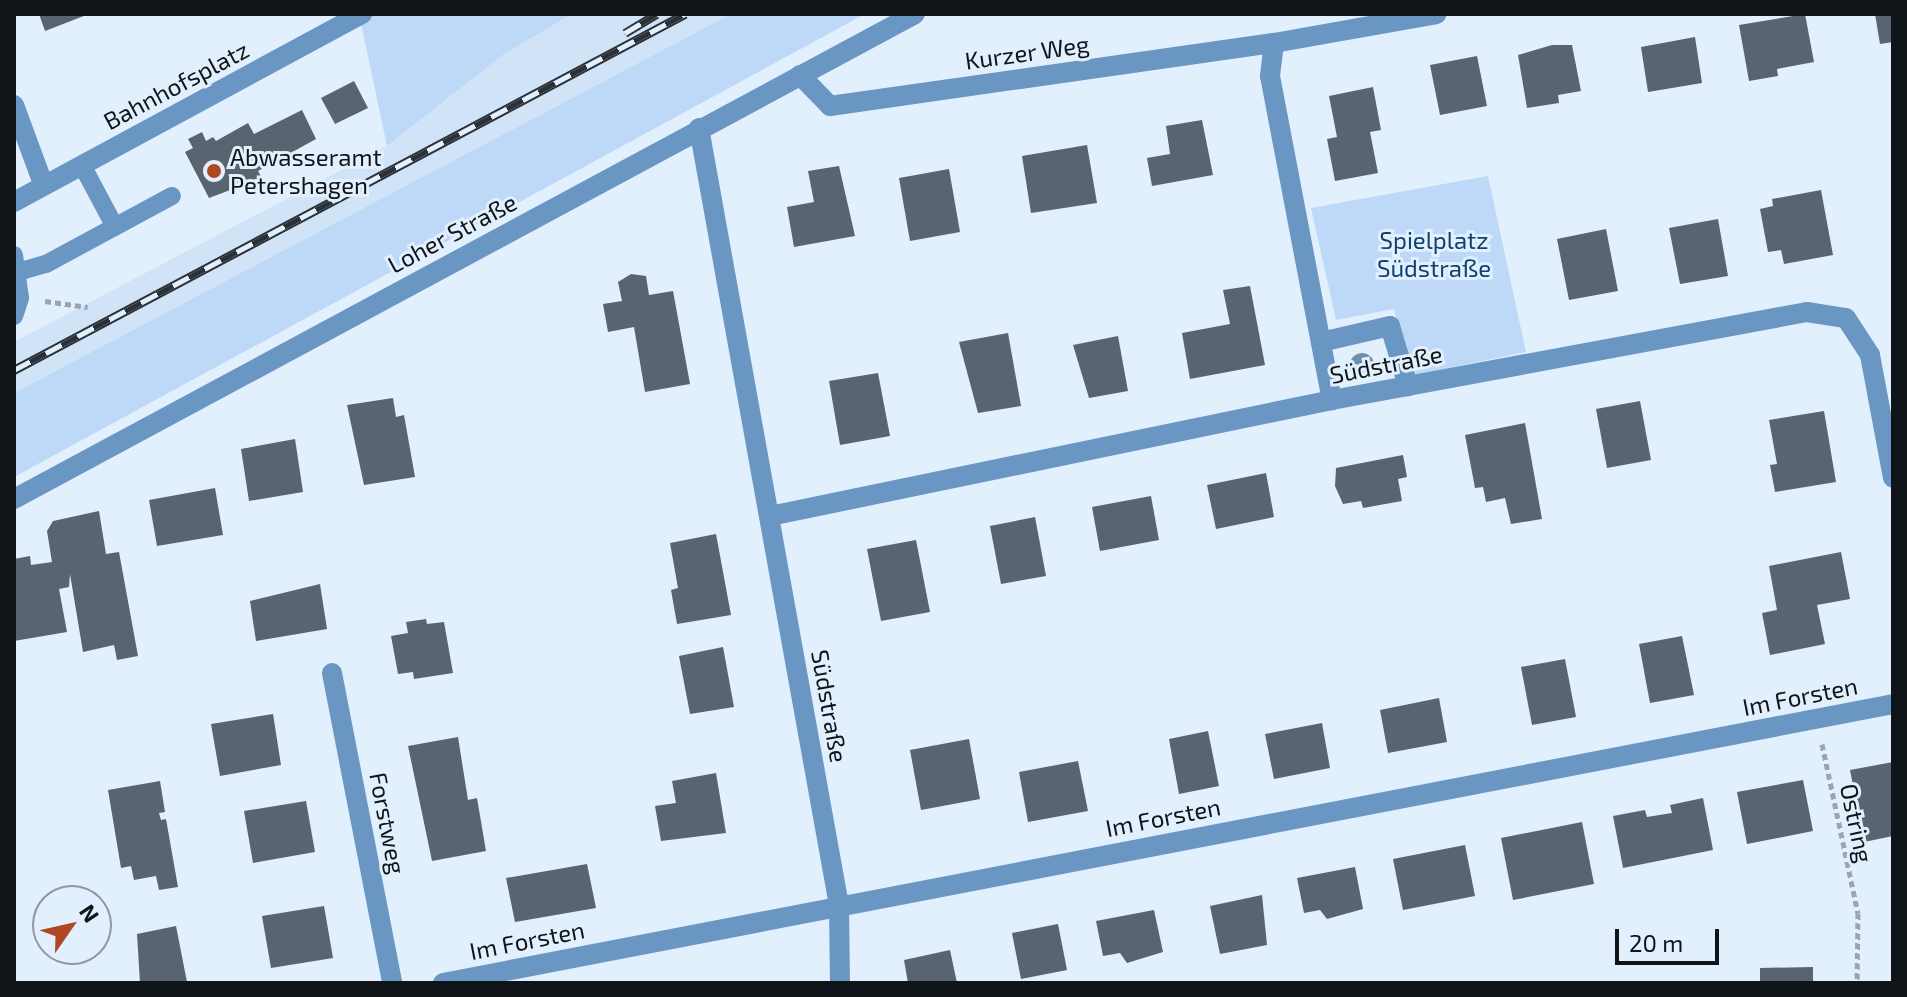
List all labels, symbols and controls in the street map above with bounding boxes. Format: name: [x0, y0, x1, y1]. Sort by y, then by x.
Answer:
street label: Kurzer Weg: [963, 29, 1091, 75]
street label: Bahnhofsplatz: [98, 35, 254, 135]
place label: Abwasseramt Petershagen: [230, 143, 382, 199]
marker: Abwasseramt Petershagen: [205, 162, 223, 180]
street label: Loher Straße: [383, 187, 521, 279]
park label: Spielplatz Südstraße: [1377, 226, 1491, 282]
street label: Südstraße: [1327, 339, 1445, 389]
street label: Südstraße: [806, 647, 854, 765]
street label: Im Forsten: [1740, 671, 1860, 721]
street label: Forstweg: [364, 770, 412, 876]
street label: Ostring: [1835, 781, 1879, 865]
street label: Im Forsten: [1103, 792, 1223, 842]
north arrow: [32, 885, 112, 965]
text: N: [75, 899, 105, 927]
scale bar: [1619, 913, 1723, 963]
street label: Im Forsten: [467, 915, 587, 965]
text: 20 m: [1629, 928, 1683, 957]

